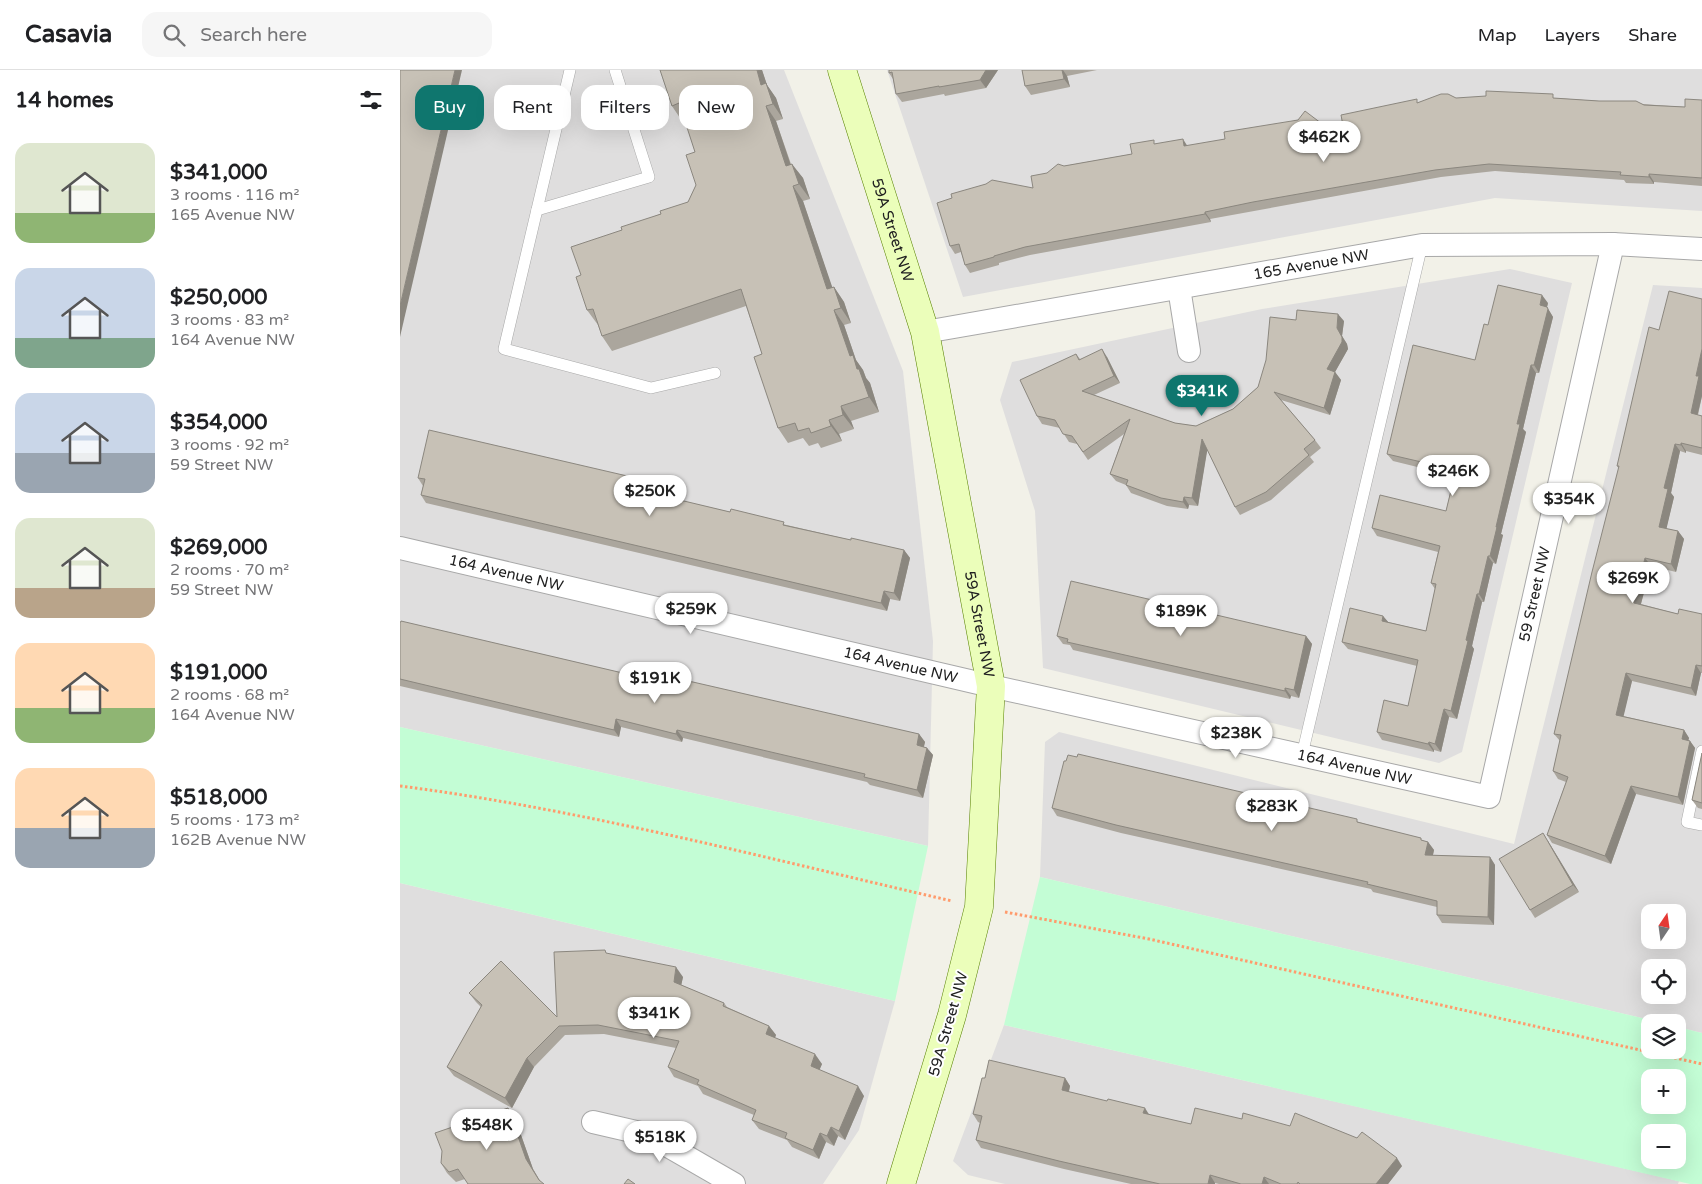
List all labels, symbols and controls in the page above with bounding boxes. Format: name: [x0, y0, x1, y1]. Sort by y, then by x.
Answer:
search box: [142, 12, 492, 57]
text: Casavia: [25, 20, 112, 49]
icon: search: [160, 21, 188, 49]
text: Search here: [200, 24, 307, 46]
text: Map: [1478, 24, 1517, 46]
text: Layers: [1545, 24, 1600, 46]
text: Share: [1628, 24, 1677, 46]
chip: Buy: [415, 85, 484, 130]
chip: Rent: [494, 85, 571, 130]
chip: Filters: [581, 85, 669, 130]
chip: New: [679, 85, 753, 130]
icon: filters: [357, 86, 385, 114]
text: 14 homes: [15, 88, 114, 113]
pin: $462K: [1289, 121, 1359, 163]
text: $462K: [1299, 127, 1349, 147]
text: $341,000: [170, 160, 268, 185]
icon: home: [55, 163, 115, 223]
street label: 59A Street NW: [868, 176, 918, 284]
text: 3 rooms · 116 m²: [170, 185, 299, 205]
text: 165 Avenue NW: [170, 205, 295, 225]
street label: 165 Avenue NW: [1252, 245, 1370, 283]
text: $250,000: [170, 285, 268, 310]
icon: home: [55, 288, 115, 348]
text: 3 rooms · 83 m²: [170, 310, 289, 330]
text: 164 Avenue NW: [170, 330, 295, 350]
pin: $341K: [1167, 374, 1237, 417]
text: $341K: [1177, 381, 1227, 401]
text: $354,000: [170, 410, 268, 435]
icon: home: [55, 413, 115, 473]
text: 3 rooms · 92 m²: [170, 435, 289, 455]
pin: $246K: [1418, 454, 1488, 497]
text: 59 Street NW: [170, 455, 273, 475]
text: $246K: [1428, 461, 1478, 481]
pin: $250K: [615, 474, 685, 517]
text: $250K: [625, 481, 675, 501]
pin: $354K: [1534, 482, 1604, 525]
text: $354K: [1544, 489, 1594, 509]
text: $269,000: [170, 535, 268, 560]
icon: home: [55, 538, 115, 598]
street label: 59 Street NW: [1515, 545, 1554, 643]
street label: 164 Avenue NW: [447, 551, 565, 595]
text: 2 rooms · 70 m²: [170, 560, 289, 580]
pin: $269K: [1598, 562, 1668, 604]
text: $269K: [1608, 568, 1658, 588]
street label: 59A Street NW: [961, 569, 998, 679]
text: 59 Street NW: [170, 580, 273, 600]
pin: $259K: [656, 592, 726, 635]
pin: $189K: [1146, 594, 1216, 637]
text: $259K: [666, 599, 716, 619]
text: $189K: [1156, 601, 1206, 621]
street label: 164 Avenue NW: [842, 643, 960, 687]
text: $191,000: [170, 660, 268, 685]
pin: $191K: [620, 662, 690, 704]
icon: home: [55, 663, 115, 723]
text: $191K: [630, 668, 680, 688]
text: 2 rooms · 68 m²: [170, 685, 289, 705]
text: 164 Avenue NW: [170, 705, 295, 725]
pin: $238K: [1201, 716, 1271, 759]
text: $238K: [1211, 723, 1261, 743]
street label: 164 Avenue NW: [1295, 745, 1413, 788]
text: $518,000: [170, 785, 268, 810]
icon: home: [55, 788, 115, 848]
pin: $283K: [1237, 790, 1307, 832]
text: $283K: [1247, 796, 1297, 816]
text: 5 rooms · 173 m²: [170, 810, 299, 830]
text: 162B Avenue NW: [170, 830, 306, 850]
north arrow: [1641, 904, 1686, 949]
map controls: [1641, 904, 1686, 1169]
button: locate: [1641, 959, 1686, 1004]
street label: 59A Street NW: [924, 970, 972, 1078]
pin: $341K: [619, 996, 689, 1039]
text: $341K: [629, 1003, 679, 1023]
button: layers: [1641, 1014, 1686, 1059]
button: +: [1641, 1069, 1686, 1114]
pin: $548K: [452, 1108, 522, 1151]
text: $548K: [462, 1115, 512, 1135]
pin: $518K: [625, 1120, 695, 1163]
button: −: [1641, 1124, 1686, 1169]
text: $518K: [635, 1127, 685, 1147]

